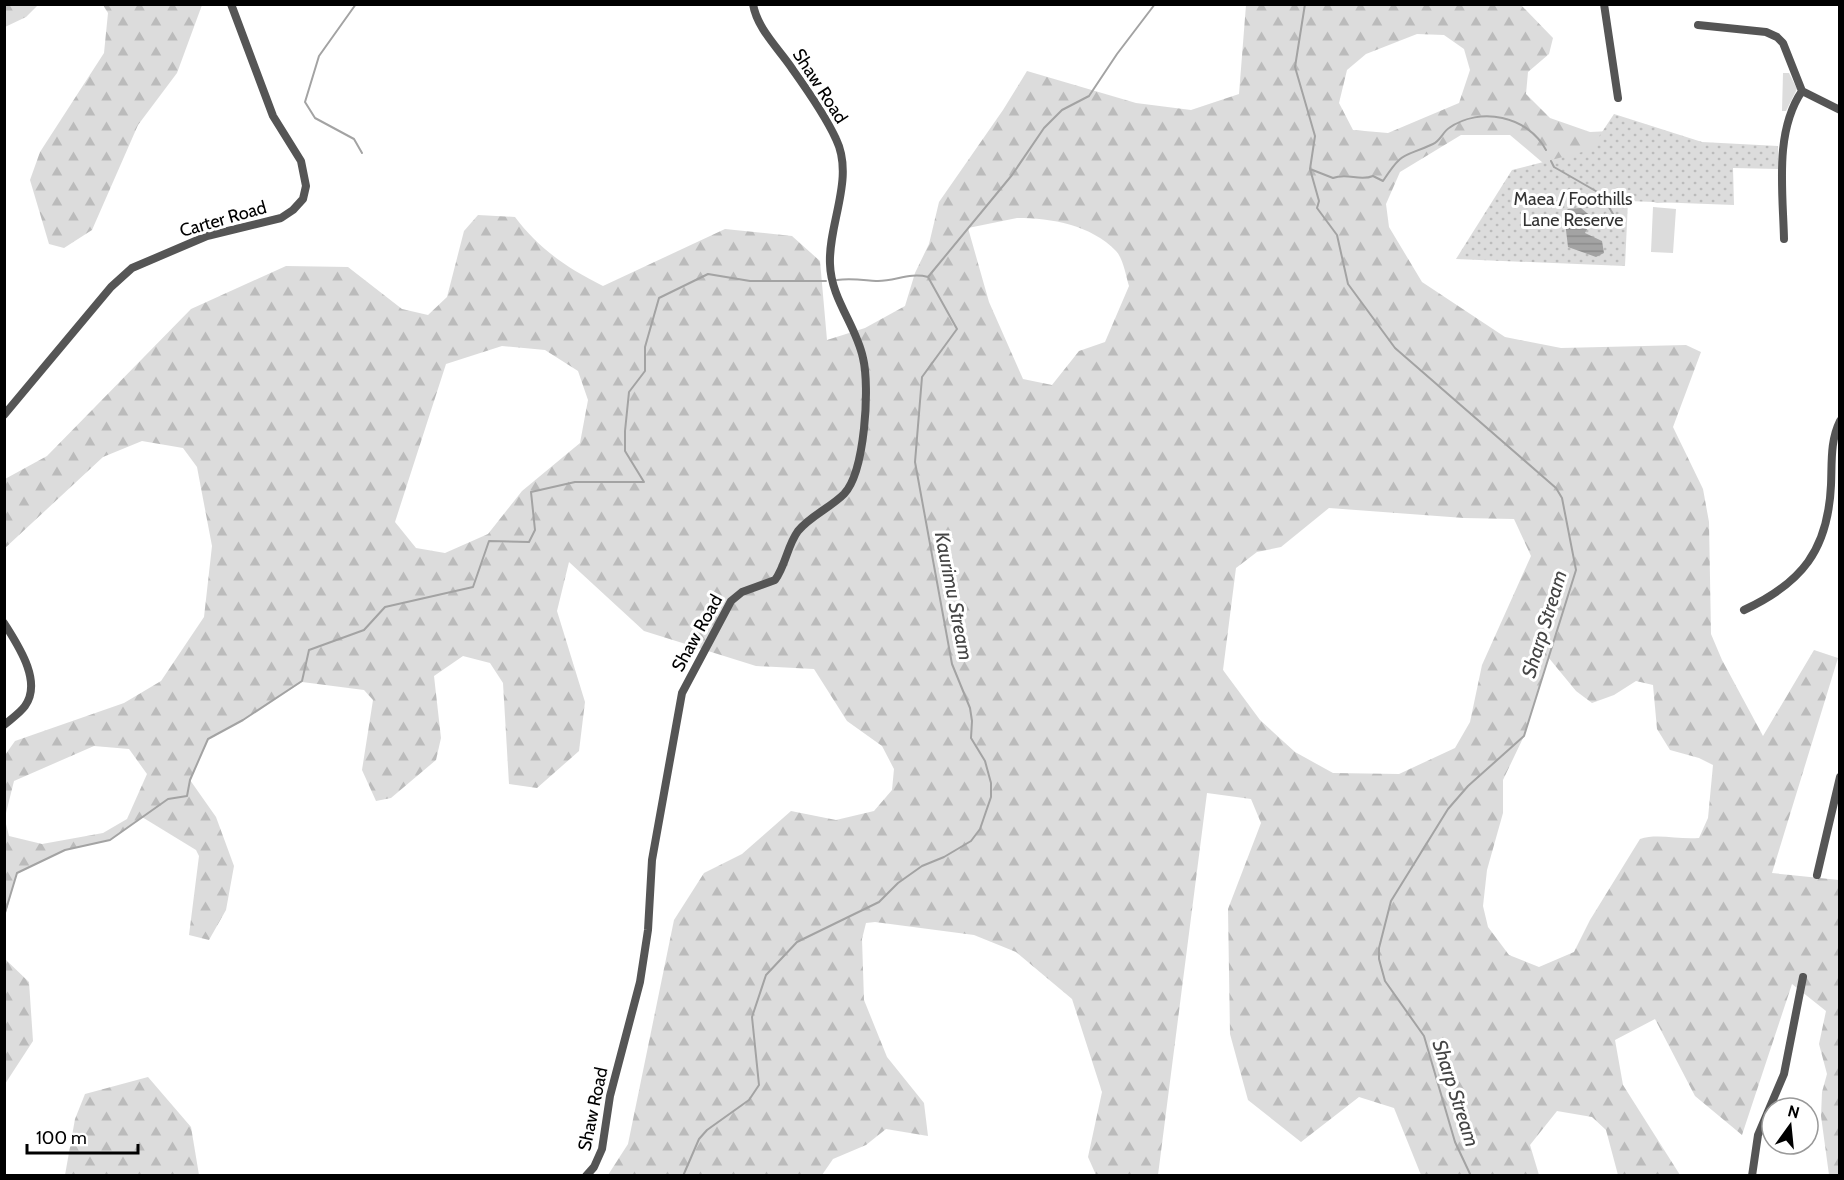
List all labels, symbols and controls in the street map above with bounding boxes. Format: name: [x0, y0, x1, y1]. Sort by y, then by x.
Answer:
street label: Shaw Road: [788, 44, 852, 128]
park label: Maea / Foothills Lane Reserve: [1514, 188, 1632, 231]
street label: Carter Road: [177, 196, 269, 242]
water label: Kaurimu Stream: [930, 530, 978, 662]
water label: Sharp Stream: [1516, 567, 1572, 681]
street label: Shaw Road: [667, 591, 727, 675]
water label: Sharp Stream: [1427, 1037, 1485, 1149]
street label: Shaw Road: [573, 1065, 613, 1153]
north arrow: [1760, 1096, 1820, 1156]
text: N: [1786, 1101, 1802, 1123]
scale bar: [27, 1117, 138, 1155]
text: 100 m: [36, 1127, 87, 1149]

